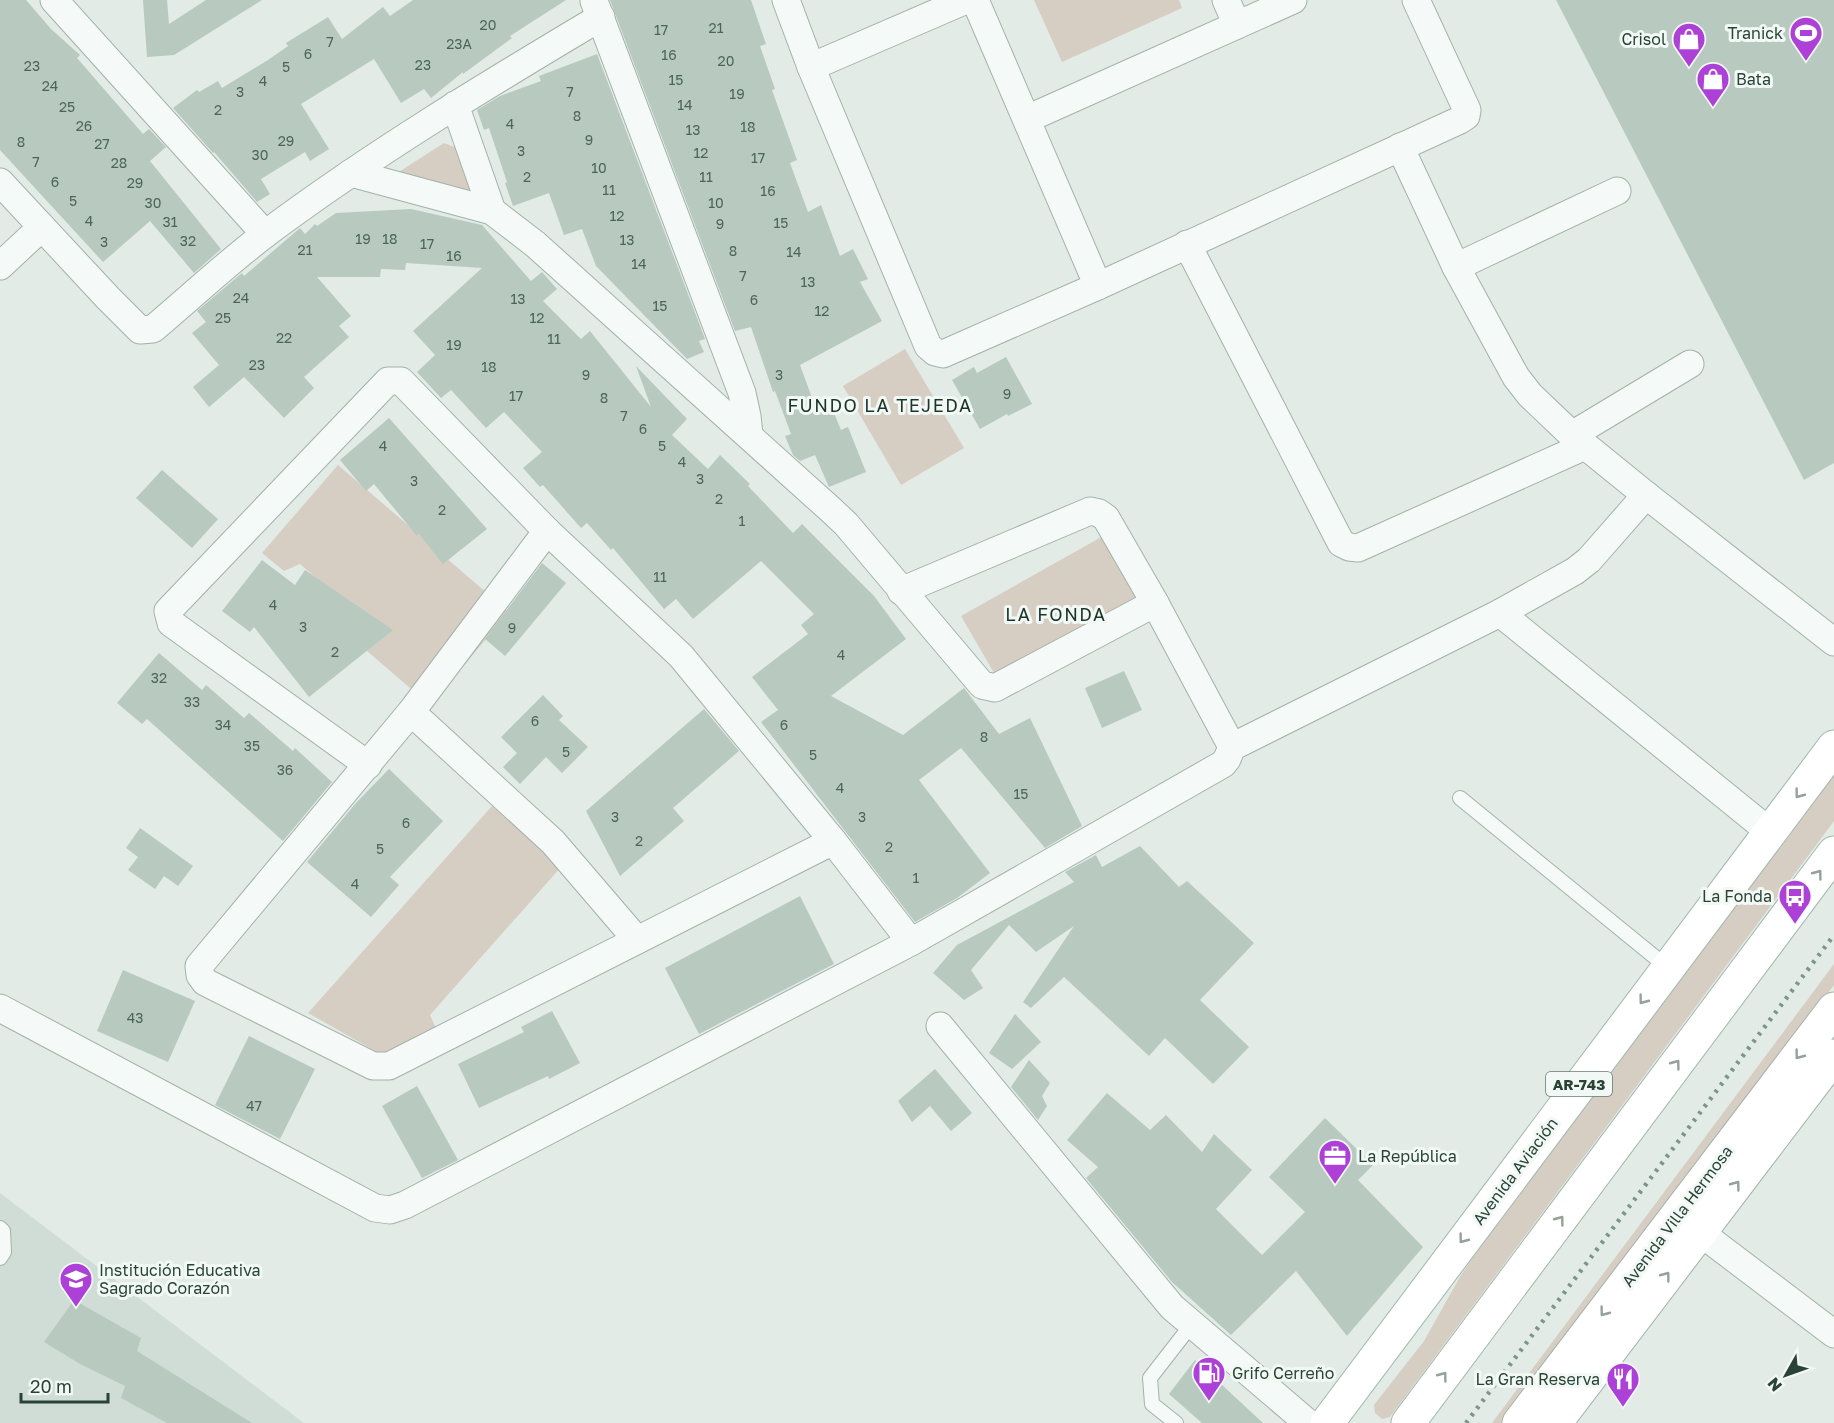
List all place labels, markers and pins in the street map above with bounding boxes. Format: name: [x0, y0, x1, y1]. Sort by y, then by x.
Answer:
sports icon: Tranick: [1788, 15, 1824, 62]
shop icon: Crisol: [1671, 21, 1707, 68]
place label: Tranick: [1728, 23, 1783, 43]
place label: Crisol: [1621, 29, 1666, 49]
shop icon: Bata: [1695, 61, 1731, 108]
place label: Bata: [1736, 69, 1771, 89]
bus stop icon: La Fonda: [1777, 878, 1813, 925]
place label: La Fonda: [1702, 886, 1772, 906]
office icon: La República: [1317, 1138, 1353, 1185]
place label: La República: [1358, 1146, 1457, 1166]
place label: Institución Educativa Sagrado Corazón: [99, 1260, 261, 1298]
school or university icon: Institución Educativa Sagrado Corazón: [58, 1261, 94, 1308]
fuel station icon: Grifo Cerreño: [1191, 1355, 1227, 1402]
restaurant icon: La Gran Reserva: [1605, 1361, 1641, 1408]
place label: Grifo Cerreño: [1232, 1363, 1334, 1383]
place label: La Gran Reserva: [1475, 1369, 1600, 1389]

